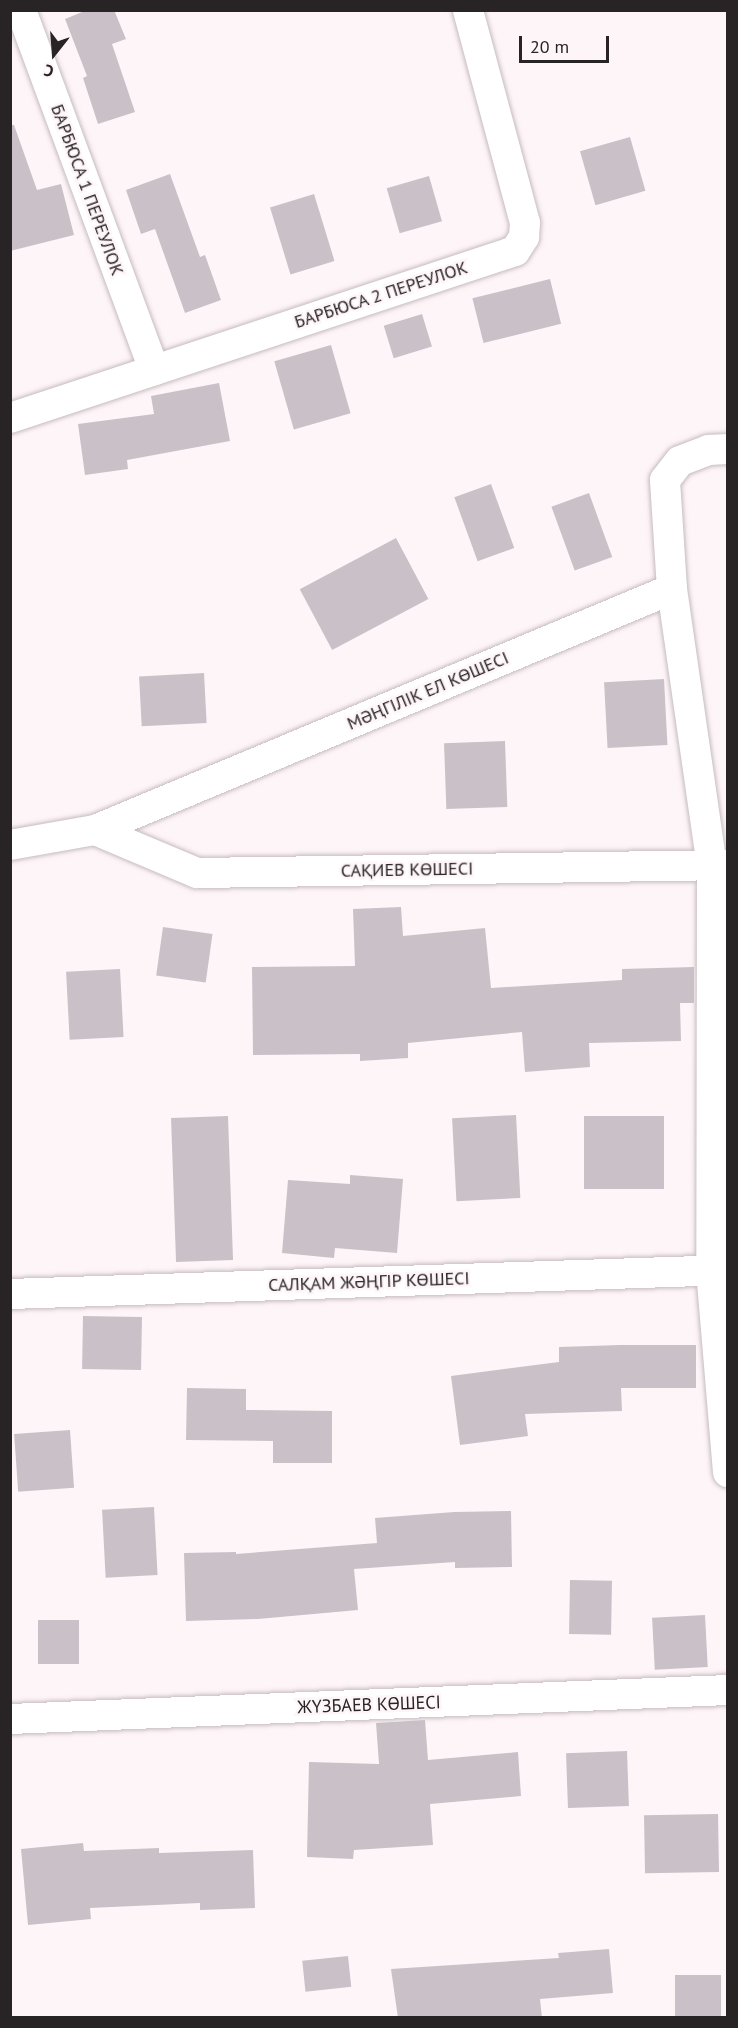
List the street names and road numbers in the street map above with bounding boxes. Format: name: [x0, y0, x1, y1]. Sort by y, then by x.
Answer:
street label: БАРБЮСА 1 ПЕРЕУЛОК: [46, 101, 128, 279]
street label: БАРБЮСА 2 ПЕРЕУЛОК: [291, 257, 471, 333]
street label: МӘҢГІЛІК ЕЛ КӨШЕСІ: [344, 647, 512, 735]
street label: САҚИЕВ КӨШЕСІ: [341, 858, 473, 882]
street label: САЛҚАМ ЖӘҢГІР КӨШЕСІ: [268, 1268, 470, 1296]
street label: ЖҮЗБАЕВ КӨШЕСІ: [297, 1692, 441, 1718]

